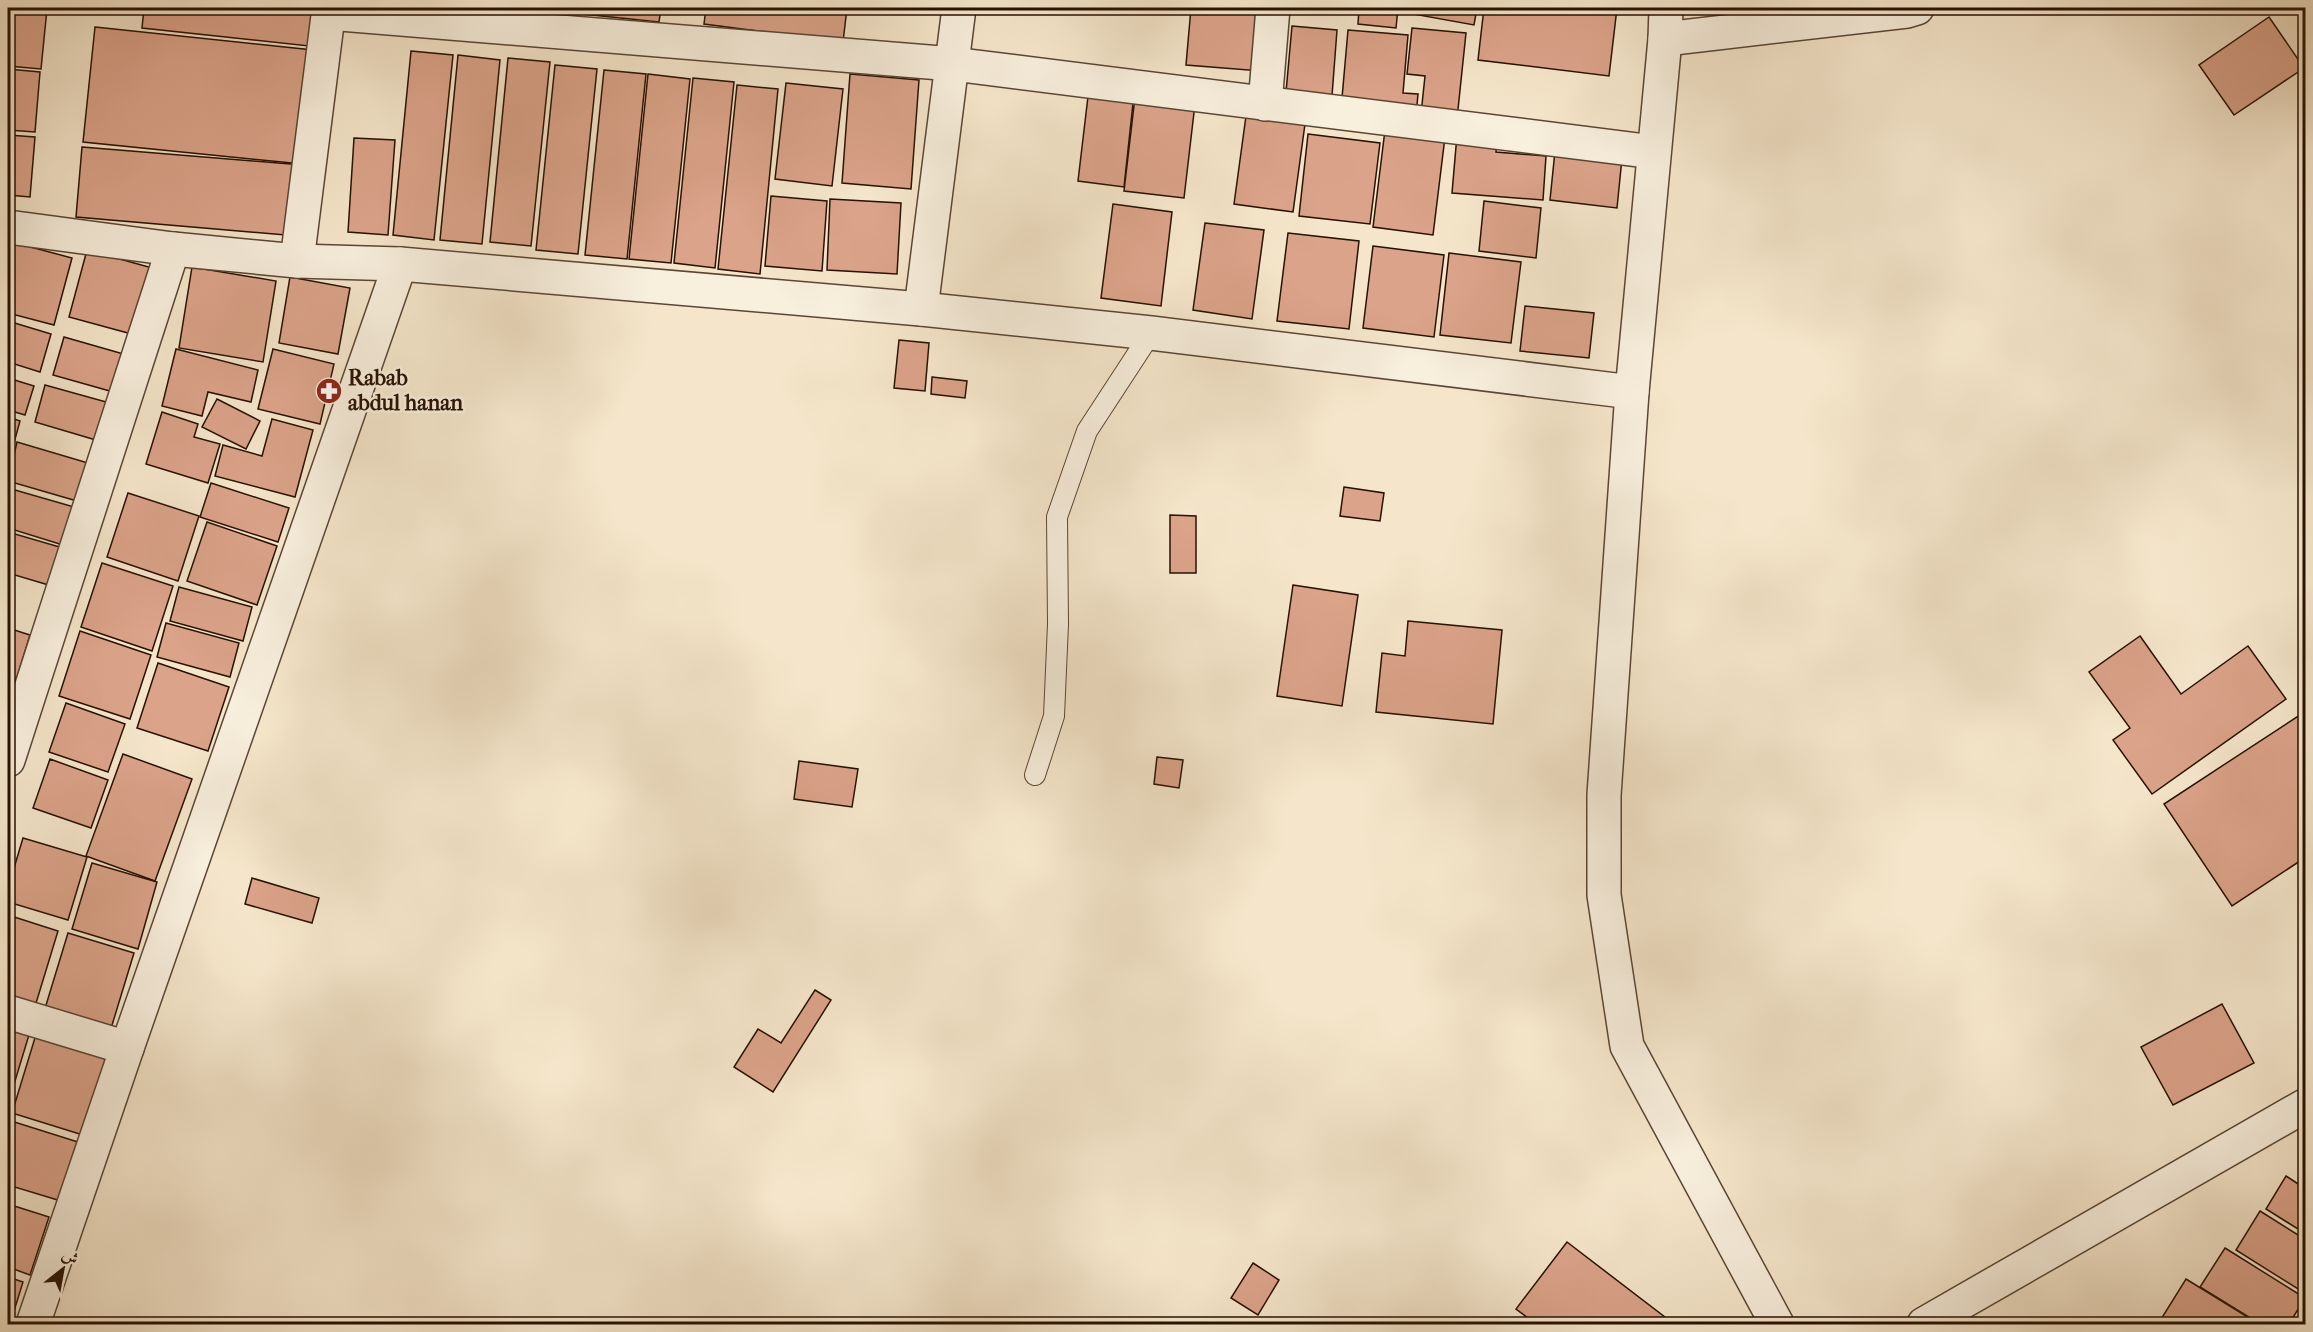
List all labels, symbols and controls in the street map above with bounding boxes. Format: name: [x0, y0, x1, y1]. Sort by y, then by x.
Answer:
place label: Rabab abdul hanan: [348, 365, 463, 416]
pharmacy icon: Rabab abdul hanan: [314, 376, 344, 406]
north arrow: [33, 1239, 93, 1299]
text: ش: [59, 1244, 82, 1269]

